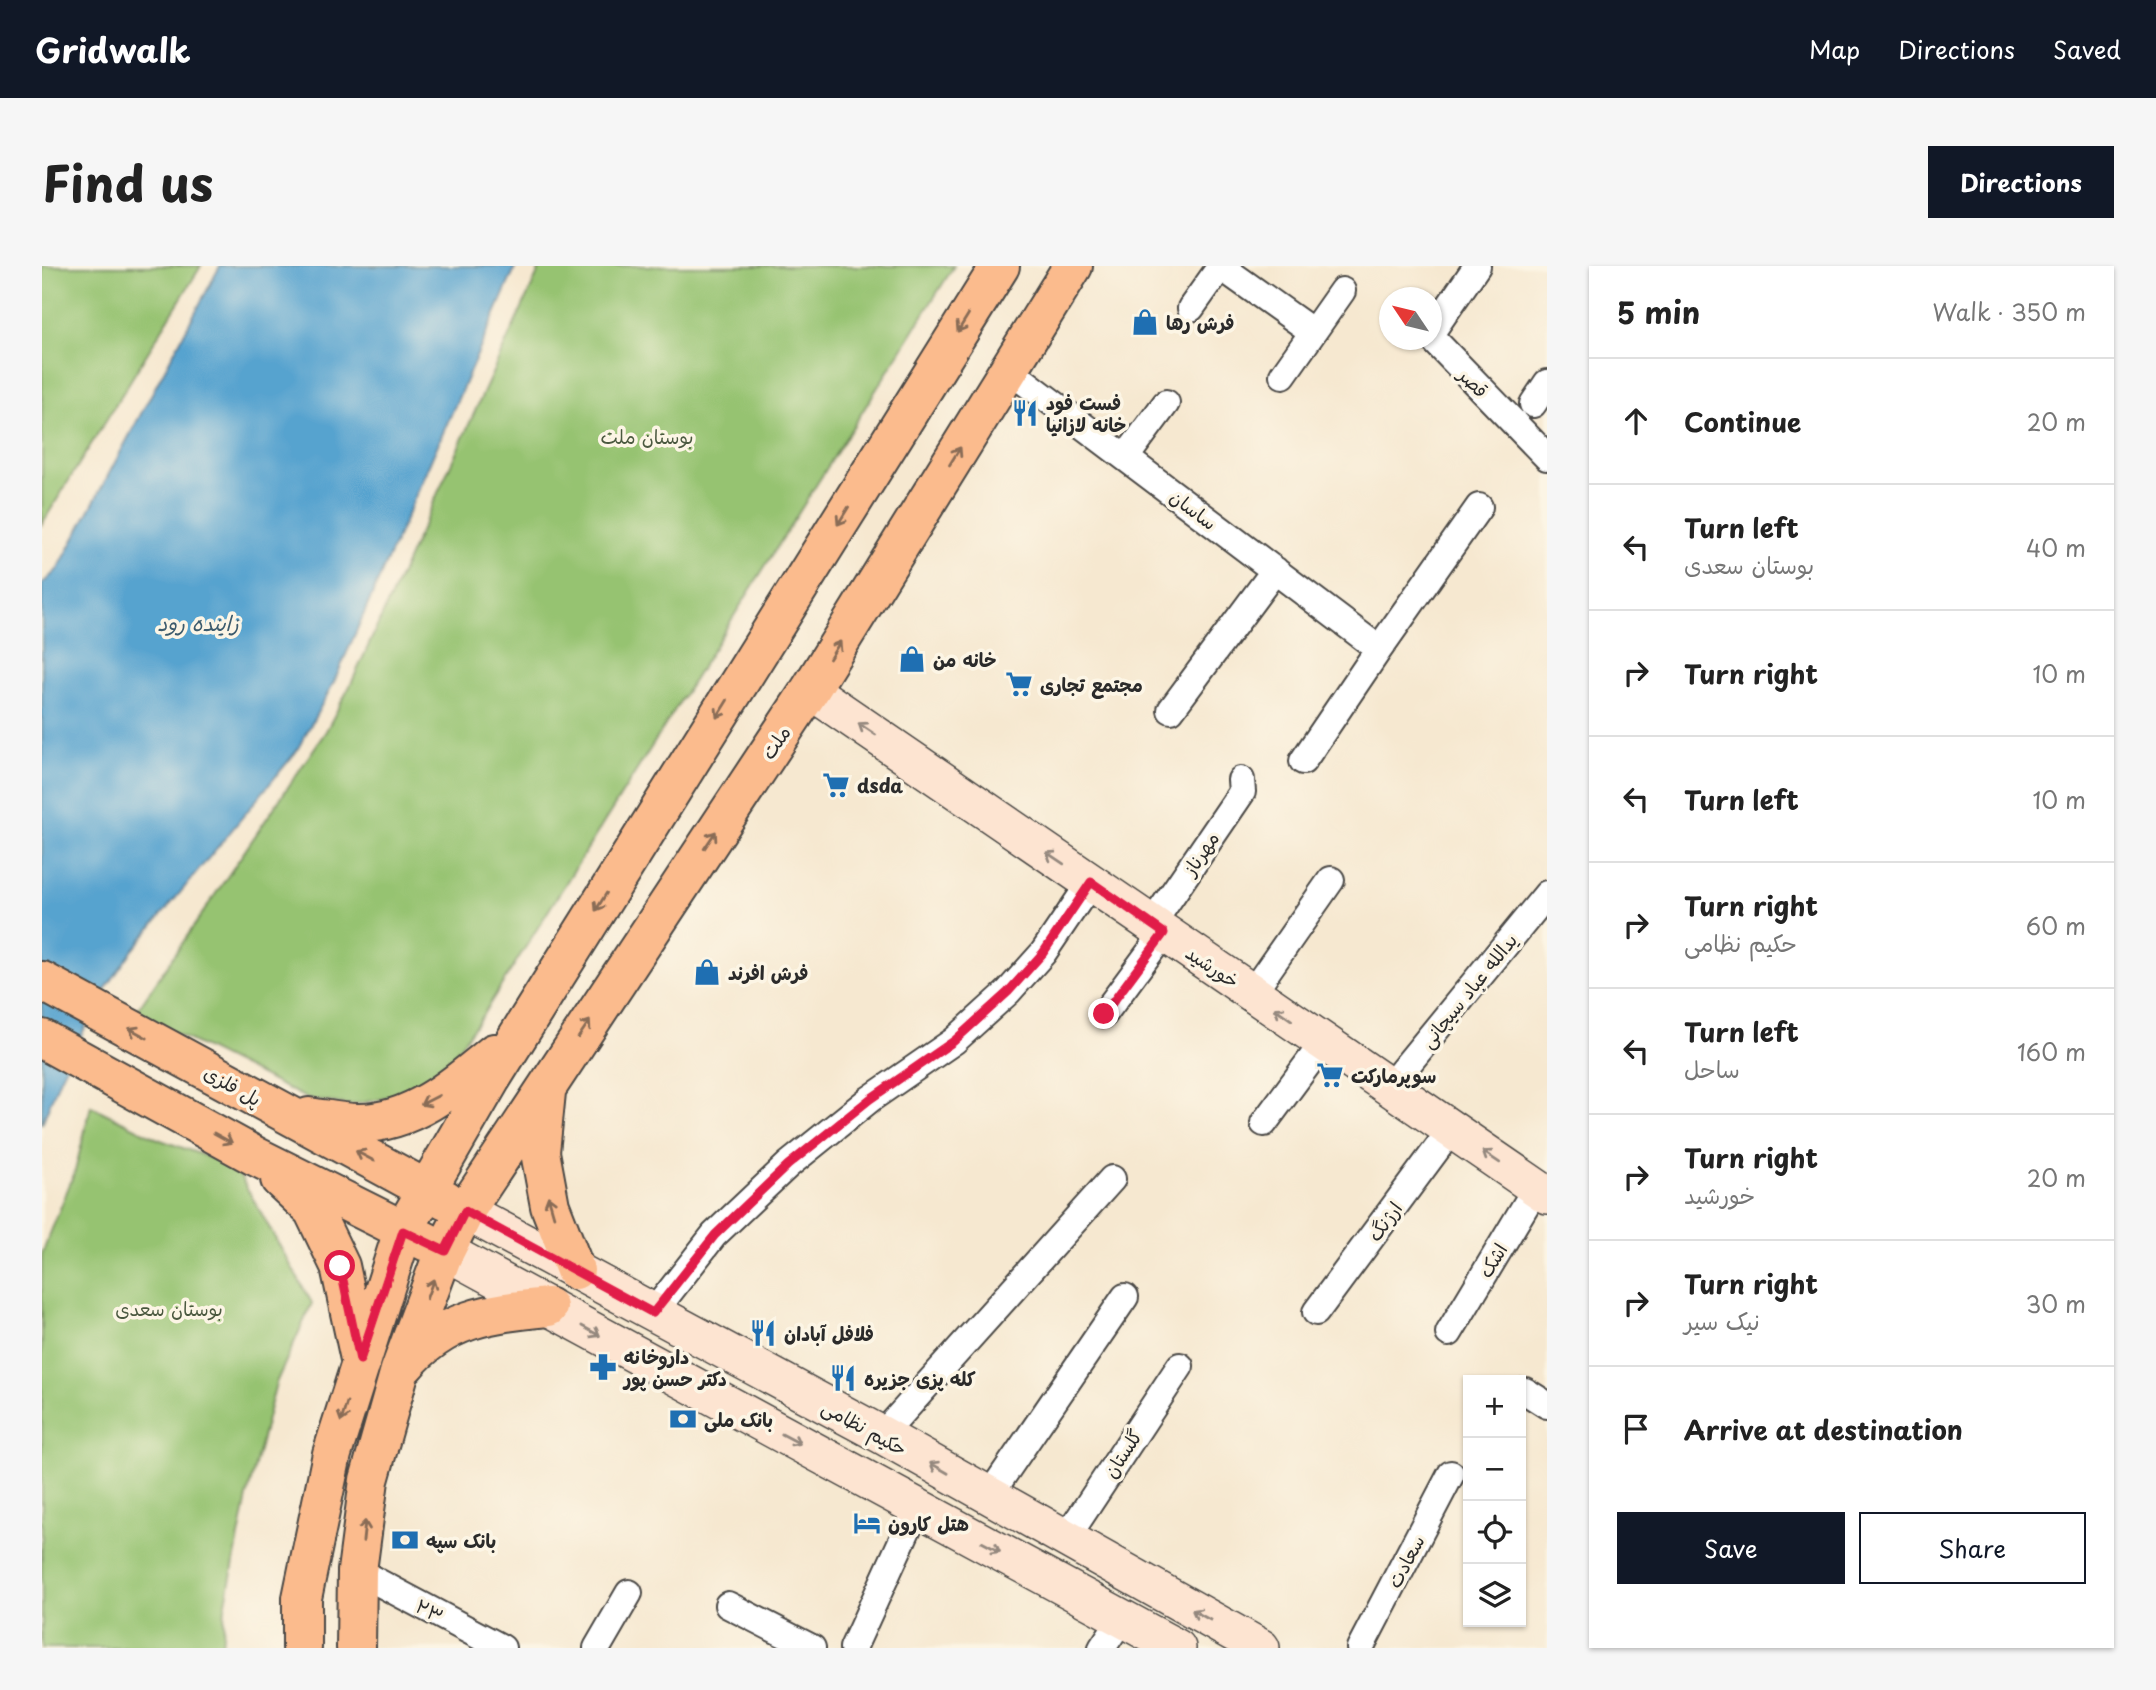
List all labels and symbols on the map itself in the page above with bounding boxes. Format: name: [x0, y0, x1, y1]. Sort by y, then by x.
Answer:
north arrow: [1379, 287, 1442, 350]
shop icon: فرش رها: [1130, 307, 1160, 337]
place label: فرش رها: [1166, 308, 1234, 336]
one-way arrow: [956, 313, 970, 333]
street label: قصر: [1451, 359, 1495, 403]
place label: فست فود خانه لازانیا: [1046, 388, 1126, 438]
restaurant icon: فست فود خانه لازانیا: [1010, 398, 1040, 428]
park label: بوستان ملت: [600, 422, 694, 450]
one-way arrow: [948, 447, 962, 467]
street label: ساسان: [1165, 482, 1223, 536]
one-way arrow: [835, 506, 849, 526]
water label: زاینده رود: [157, 606, 240, 638]
one-way arrow: [828, 640, 842, 660]
shop icon: خانه من: [897, 644, 927, 674]
place label: خانه من: [933, 645, 997, 673]
supermarket icon: مجتمع تجاری: [1004, 669, 1034, 699]
place label: مجتمع تجاری: [1040, 670, 1143, 699]
one-way arrow: [714, 699, 728, 719]
street label: ملت: [754, 720, 796, 764]
one-way arrow: [858, 722, 877, 736]
supermarket icon: dsda: [821, 770, 851, 800]
place label: dsda: [857, 771, 903, 799]
street label: مهرناز: [1174, 825, 1225, 882]
one-way arrow: [703, 831, 718, 850]
one-way arrow: [1046, 851, 1065, 865]
one-way arrow: [594, 892, 608, 912]
street label: یدالله عباد سیچانی: [1413, 927, 1523, 1053]
street label: خورشید: [1181, 938, 1245, 994]
shop icon: فرش افرند: [692, 957, 722, 987]
place label: فرش افرند: [728, 958, 808, 986]
route end: [1088, 998, 1119, 1029]
one-way arrow: [1274, 1007, 1293, 1021]
one-way arrow: [577, 1020, 591, 1040]
one-way arrow: [128, 1026, 149, 1039]
street label: پل فلزی: [199, 1058, 267, 1112]
supermarket icon: سوپرمارکت: [1315, 1060, 1345, 1090]
place label: سوپرمارکت: [1351, 1061, 1436, 1089]
one-way arrow: [420, 1094, 441, 1108]
one-way arrow: [212, 1132, 233, 1145]
one-way arrow: [355, 1149, 376, 1163]
one-way arrow: [1482, 1150, 1501, 1164]
one-way arrow: [544, 1195, 557, 1217]
street label: ارژنگ: [1360, 1195, 1408, 1247]
street label: اشک: [1471, 1237, 1513, 1283]
route start: [324, 1250, 355, 1281]
one-way arrow: [425, 1279, 438, 1301]
park label: بوستان سعدی: [115, 1294, 223, 1322]
restaurant icon: فلافل آبادان: [748, 1318, 778, 1348]
place label: فلافل آبادان: [784, 1319, 874, 1347]
one-way arrow: [580, 1325, 601, 1338]
place label: داروخانه دکتر حسن پور: [622, 1342, 727, 1392]
pharmacy icon: داروخانه دکتر حسن پور: [588, 1352, 618, 1382]
restaurant icon: کله پزی جزیره: [828, 1363, 858, 1393]
place label: کله پزی جزیره: [864, 1364, 976, 1392]
street label: حکیم نظامی: [816, 1392, 913, 1464]
one-way arrow: [337, 1401, 350, 1423]
bank icon: بانک ملی: [668, 1404, 698, 1434]
place label: بانک ملی: [704, 1405, 773, 1433]
street label: گلستان: [1096, 1423, 1148, 1483]
one-way arrow: [780, 1433, 801, 1446]
one-way arrow: [929, 1461, 949, 1475]
hotel icon: هتل کارون: [852, 1508, 882, 1538]
place label: هتل کارون: [888, 1509, 969, 1537]
one-way arrow: [357, 1520, 370, 1543]
bank icon: بانک سپه: [390, 1525, 420, 1555]
place label: بانک سپه: [426, 1526, 496, 1554]
street label: سعادت: [1379, 1529, 1431, 1593]
one-way arrow: [980, 1541, 1001, 1554]
street label: ۲۳: [411, 1591, 449, 1629]
one-way arrow: [1192, 1608, 1212, 1622]

